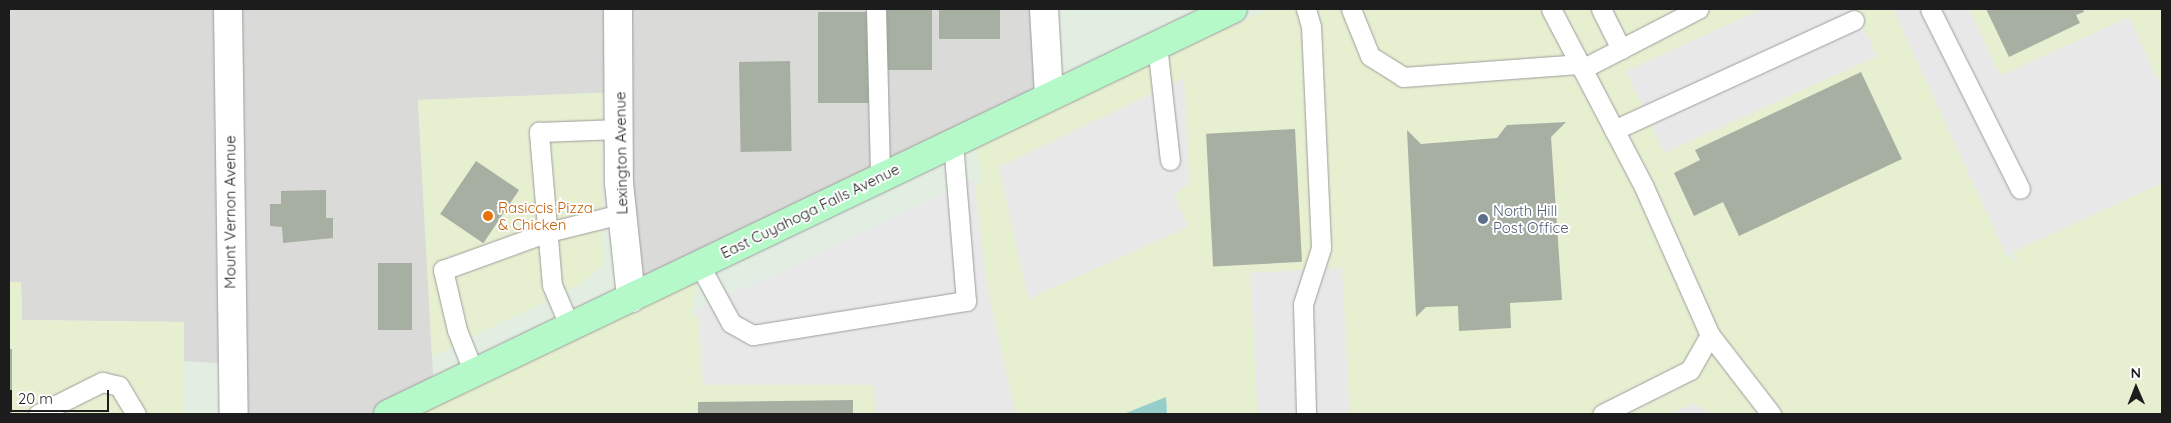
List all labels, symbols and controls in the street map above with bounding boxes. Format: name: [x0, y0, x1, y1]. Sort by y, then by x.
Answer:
street label: Lexington Avenue: [611, 91, 631, 215]
street label: Mount Vernon Avenue: [221, 135, 239, 289]
street label: East Cuyahoga Falls Avenue: [718, 160, 902, 262]
place label: Rasiccis Pizza & Chicken: [498, 198, 593, 233]
place label: North Hill Post Office: [1493, 201, 1569, 236]
marker: Rasiccis Pizza & Chicken: [482, 210, 494, 222]
marker: North Hill Post Office: [1477, 213, 1489, 225]
north arrow: [2111, 363, 2161, 413]
text: N: [2130, 364, 2141, 382]
scale bar: [12, 380, 111, 412]
text: 20 m: [18, 389, 53, 408]

